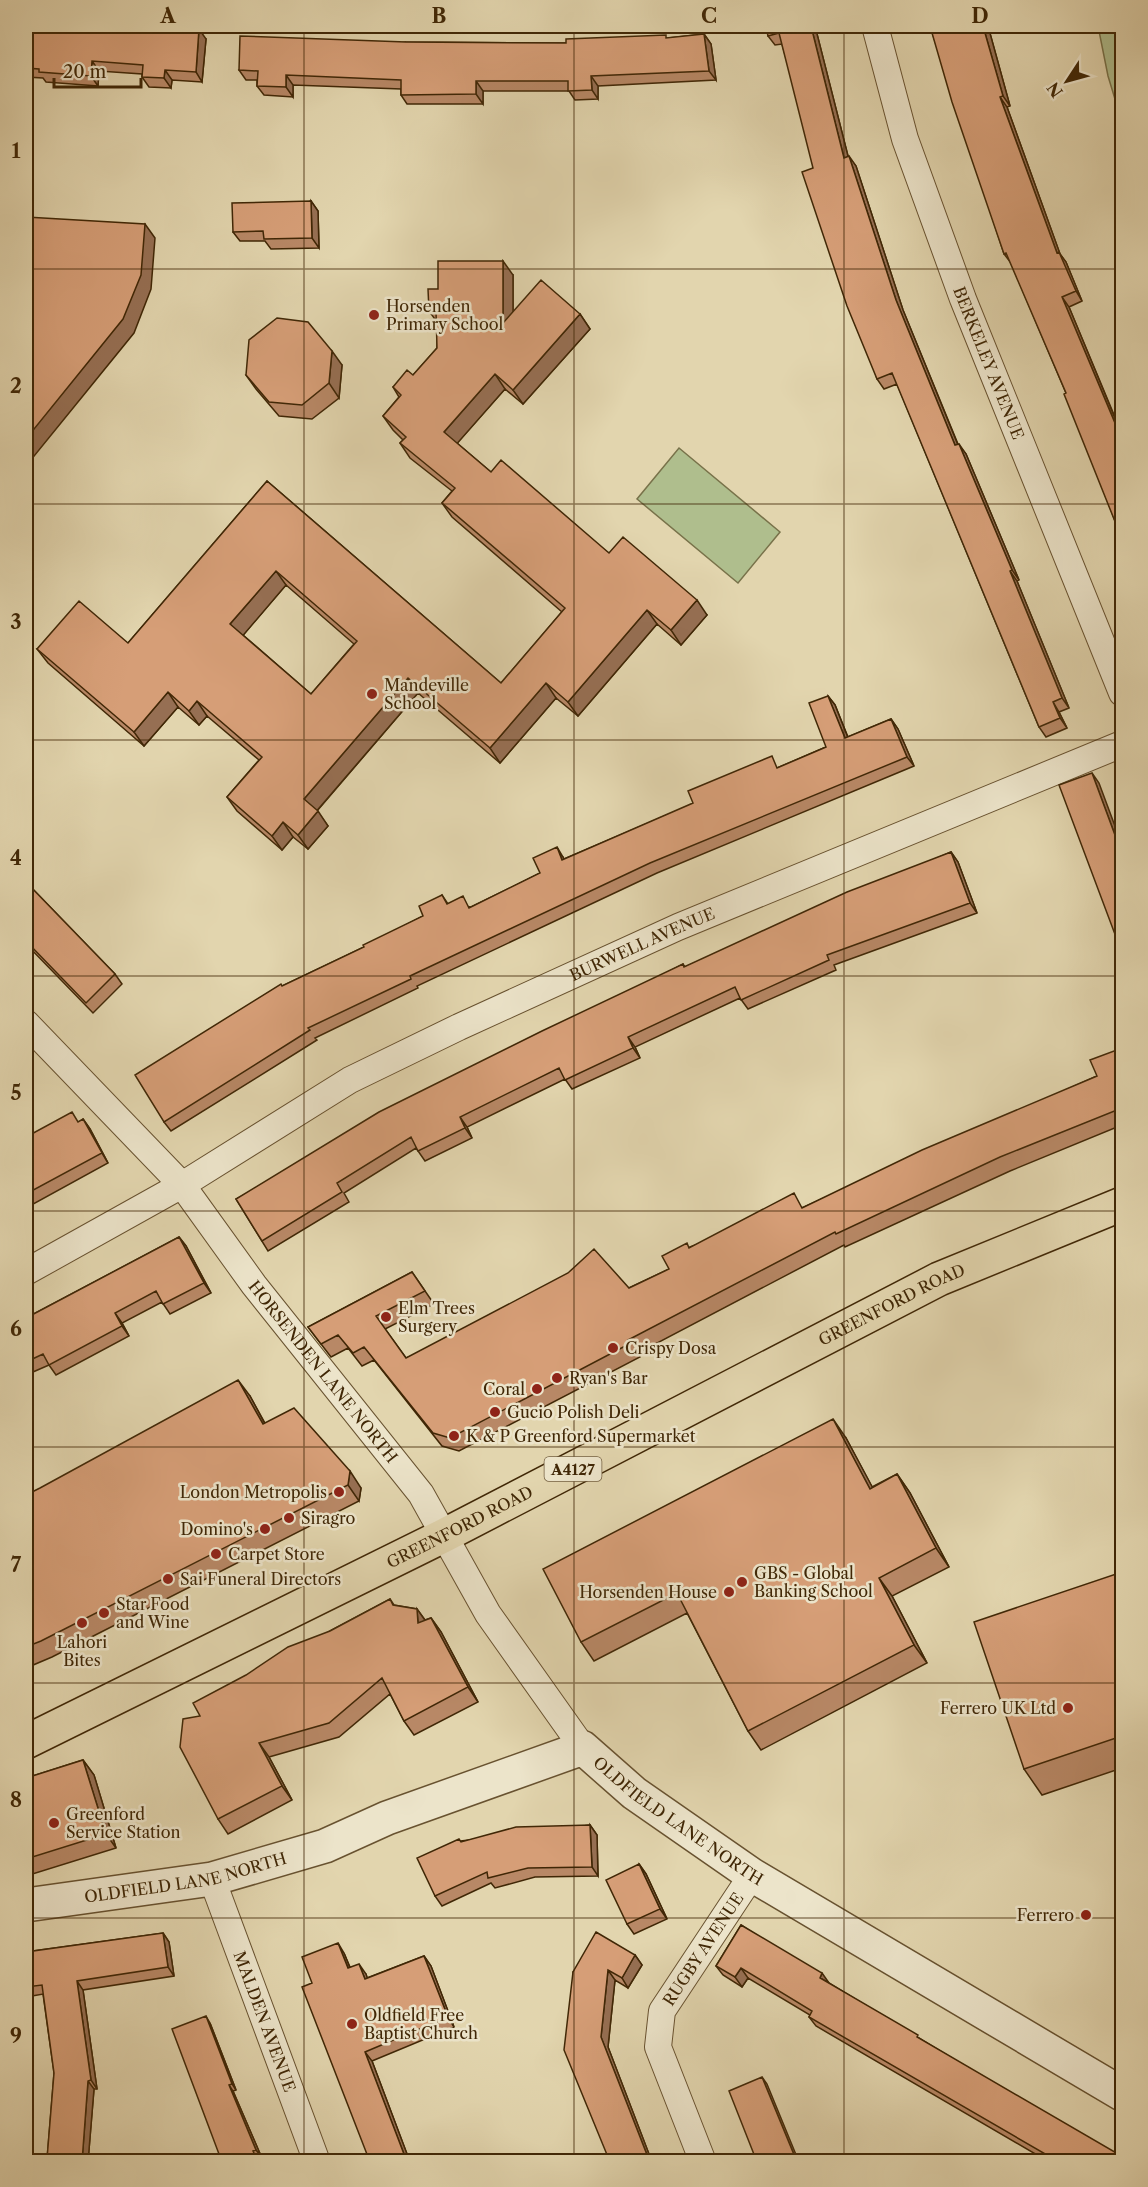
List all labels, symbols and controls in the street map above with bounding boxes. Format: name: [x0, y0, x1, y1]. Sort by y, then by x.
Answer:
text: A: [159, 4, 176, 28]
text: B: [432, 4, 447, 28]
text: C: [701, 4, 717, 28]
text: D: [971, 4, 989, 28]
scale bar: [54, 51, 141, 89]
north arrow: [1037, 51, 1097, 111]
text: 20 m: [63, 61, 107, 83]
text: N: [1043, 78, 1067, 101]
text: 1: [12, 139, 21, 163]
street label: BERKELEY AVENUE: [949, 284, 1029, 442]
place label: Horsenden Primary School: [386, 296, 504, 334]
marker: Horsenden Primary School: [367, 308, 381, 322]
text: 2: [10, 374, 22, 398]
text: 3: [10, 610, 22, 634]
place label: Mandeville School: [384, 675, 469, 713]
marker: Mandeville School: [365, 687, 379, 701]
text: 4: [10, 846, 22, 870]
street label: BURWELL AVENUE: [566, 903, 718, 985]
text: 5: [10, 1081, 22, 1105]
street label: GREENFORD ROAD: [815, 1259, 968, 1350]
street label: HORSENDEN LANE NORTH: [244, 1276, 402, 1467]
place label: Elm Trees Surgery: [398, 1298, 475, 1336]
marker: Elm Trees Surgery: [379, 1310, 393, 1324]
text: 6: [10, 1317, 22, 1341]
place label: Crispy Dosa: [625, 1338, 717, 1358]
marker: Crispy Dosa: [606, 1341, 620, 1355]
place label: Ryan's Bar: [569, 1368, 648, 1388]
marker: Ryan's Bar: [550, 1371, 564, 1385]
place label: Coral: [483, 1379, 525, 1399]
marker: Coral: [530, 1382, 544, 1396]
place label: Gucio Polish Deli: [507, 1402, 640, 1422]
marker: Gucio Polish Deli: [488, 1405, 502, 1419]
place label: K & P Greenford Supermarket: [466, 1426, 696, 1446]
marker: K & P Greenford Supermarket: [447, 1429, 461, 1443]
road number: A4127: [544, 1457, 602, 1481]
street label: GREENFORD ROAD: [383, 1481, 536, 1572]
place label: London Metropolis: [180, 1482, 327, 1502]
marker: London Metropolis: [332, 1485, 346, 1499]
place label: Siragro: [301, 1508, 356, 1528]
marker: Siragro: [282, 1511, 296, 1525]
place label: Domino's: [181, 1519, 253, 1539]
marker: Domino's: [258, 1522, 272, 1536]
place label: Carpet Store: [228, 1544, 325, 1564]
marker: Carpet Store: [209, 1547, 223, 1561]
text: 7: [11, 1553, 22, 1577]
place label: GBS - Global Banking School: [754, 1563, 873, 1601]
place label: Sai Funeral Directors: [180, 1569, 341, 1589]
marker: Sai Funeral Directors: [161, 1572, 175, 1586]
marker: GBS - Global Banking School: [735, 1575, 749, 1589]
place label: Horsenden House: [579, 1582, 717, 1602]
marker: Horsenden House: [722, 1585, 736, 1599]
place label: Star Food and Wine: [116, 1594, 190, 1632]
marker: Star Food and Wine: [97, 1606, 111, 1620]
marker: Lahori Bites: [75, 1616, 89, 1630]
place label: Lahori Bites: [57, 1632, 107, 1670]
place label: Ferrero UK Ltd: [940, 1698, 1056, 1718]
marker: Ferrero UK Ltd: [1061, 1701, 1075, 1715]
street label: OLDFIELD LANE NORTH: [589, 1752, 767, 1889]
text: 8: [10, 1788, 22, 1812]
place label: Greenford Service Station: [66, 1804, 180, 1842]
marker: Greenford Service Station: [47, 1816, 61, 1830]
street label: OLDFIELD LANE NORTH: [83, 1848, 289, 1907]
street label: RUGBY AVENUE: [658, 1889, 748, 2009]
place label: Ferrero: [1017, 1905, 1074, 1925]
marker: Ferrero: [1079, 1908, 1093, 1922]
street label: MALDEN AVENUE: [230, 1948, 300, 2095]
place label: Oldfield Free Baptist Church: [364, 2005, 478, 2043]
marker: Oldfield Free Baptist Church: [345, 2017, 359, 2031]
text: 9: [10, 2024, 22, 2048]

